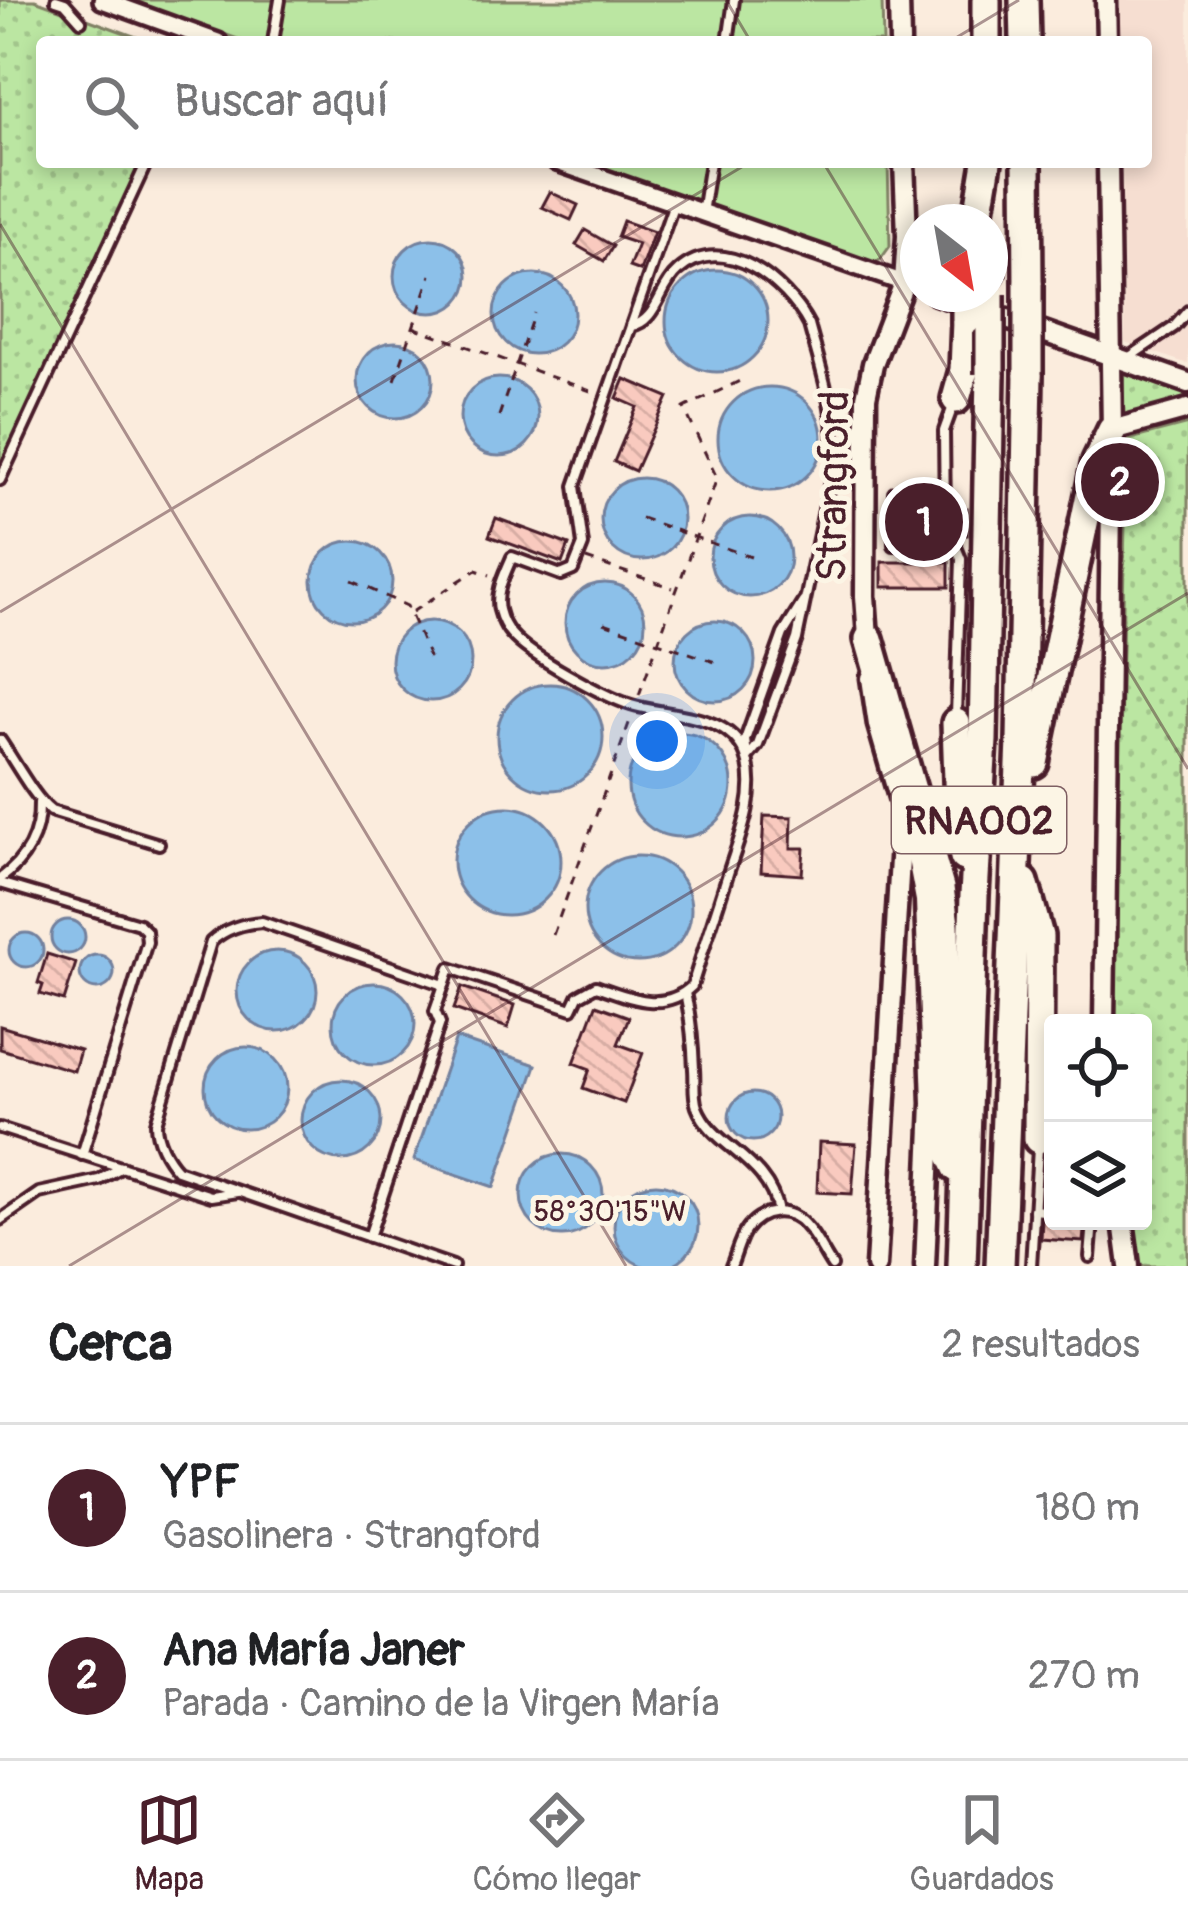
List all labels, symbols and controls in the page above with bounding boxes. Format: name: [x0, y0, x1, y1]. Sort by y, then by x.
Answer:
search box: [36, 36, 1152, 168]
icon: search: [78, 69, 144, 135]
text: Buscar aquí: [174, 74, 389, 130]
north arrow: [900, 204, 1008, 312]
street label: Strangford: [806, 390, 862, 582]
pin: 2: [1081, 437, 1159, 527]
pin: 1: [885, 477, 963, 567]
your location: [627, 711, 687, 771]
road number: RNA002: [892, 787, 1066, 853]
map controls: [1044, 1014, 1152, 1230]
button: locate: [1044, 1014, 1152, 1122]
button: layers: [1044, 1122, 1152, 1230]
text: 58°30'15"W: [533, 1193, 687, 1230]
text: Cerca: [48, 1312, 172, 1376]
text: 2 resultados: [941, 1320, 1140, 1369]
text: YPF: [162, 1455, 240, 1511]
text: 1: [79, 1483, 95, 1532]
text: 180 m: [1035, 1483, 1140, 1532]
text: Gasolinera · Strangford: [162, 1511, 541, 1560]
text: Ana María Janer: [162, 1623, 465, 1679]
text: 2: [76, 1651, 98, 1700]
text: 270 m: [1028, 1651, 1140, 1700]
text: Parada · Camino de la Virgen María: [162, 1679, 720, 1728]
tab: Mapa: [134, 1787, 204, 1900]
tab: Cómo llegar: [473, 1787, 641, 1900]
tab: Guardados: [909, 1787, 1054, 1900]

